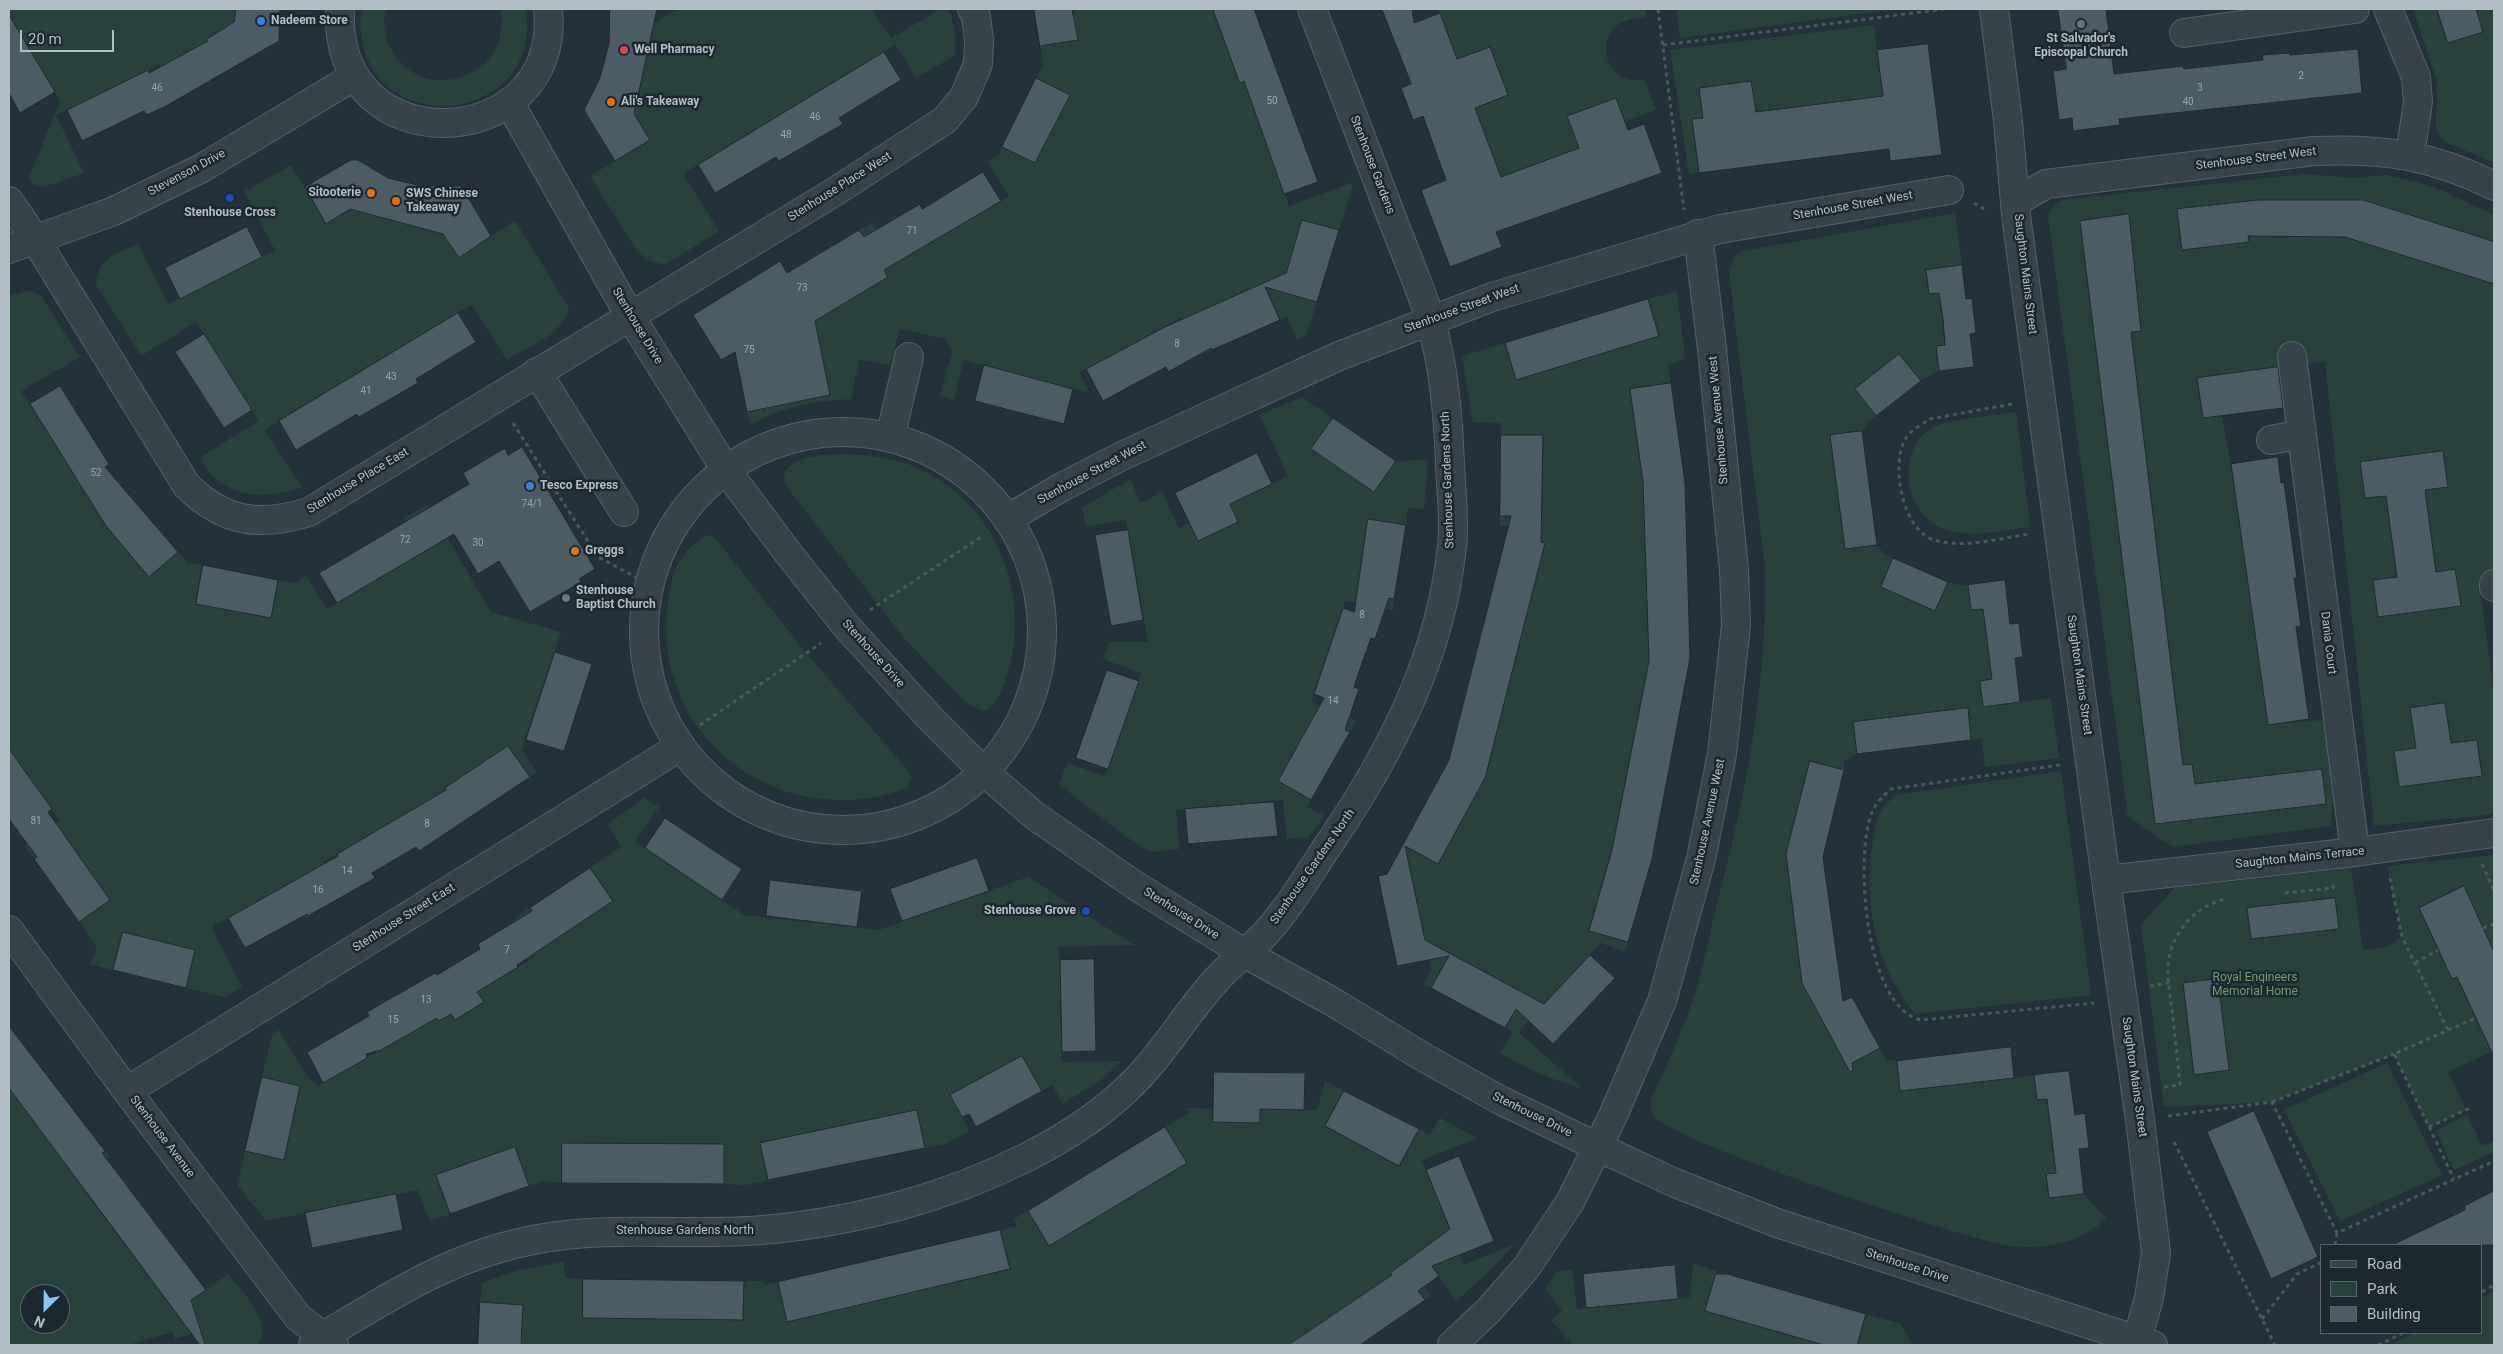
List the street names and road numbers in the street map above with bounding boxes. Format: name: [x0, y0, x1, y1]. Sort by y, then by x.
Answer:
street label: Stenhouse Gardens: [1347, 114, 1397, 216]
street label: Stenhouse Street West: [2195, 144, 2317, 174]
street label: Stevenson Drive: [146, 147, 228, 199]
street label: Stenhouse Place West: [786, 149, 894, 225]
street label: Stenhouse Street West: [1792, 188, 1914, 224]
street label: Saughton Mains Street: [2010, 213, 2040, 335]
street label: Stenhouse Street West: [1403, 282, 1521, 336]
street label: Stenhouse Drive: [609, 285, 665, 367]
street label: Stenhouse Avenue West: [1706, 355, 1732, 485]
street label: Stenhouse Gardens North: [1438, 411, 1458, 549]
street label: Stenhouse Street West: [1035, 438, 1149, 508]
street label: Stenhouse Place East: [305, 445, 411, 517]
street label: Dania Court: [2317, 611, 2339, 675]
street label: Saughton Mains Street: [2063, 614, 2095, 736]
street label: Stenhouse Drive: [839, 617, 907, 691]
street label: Stenhouse Avenue West: [1688, 758, 1728, 886]
street label: Stenhouse Gardens North: [1268, 807, 1358, 927]
street label: Saughton Mains Terrace: [2235, 844, 2365, 872]
street label: Stenhouse Street East: [350, 881, 458, 955]
street label: Stenhouse Drive: [1140, 885, 1222, 943]
street label: Saughton Mains Street: [2118, 1016, 2150, 1138]
street label: Stenhouse Drive: [1490, 1090, 1574, 1140]
street label: Stenhouse Avenue: [126, 1093, 198, 1181]
street label: Stenhouse Gardens North: [616, 1224, 754, 1238]
street label: Stenhouse Drive: [1864, 1246, 1950, 1286]

